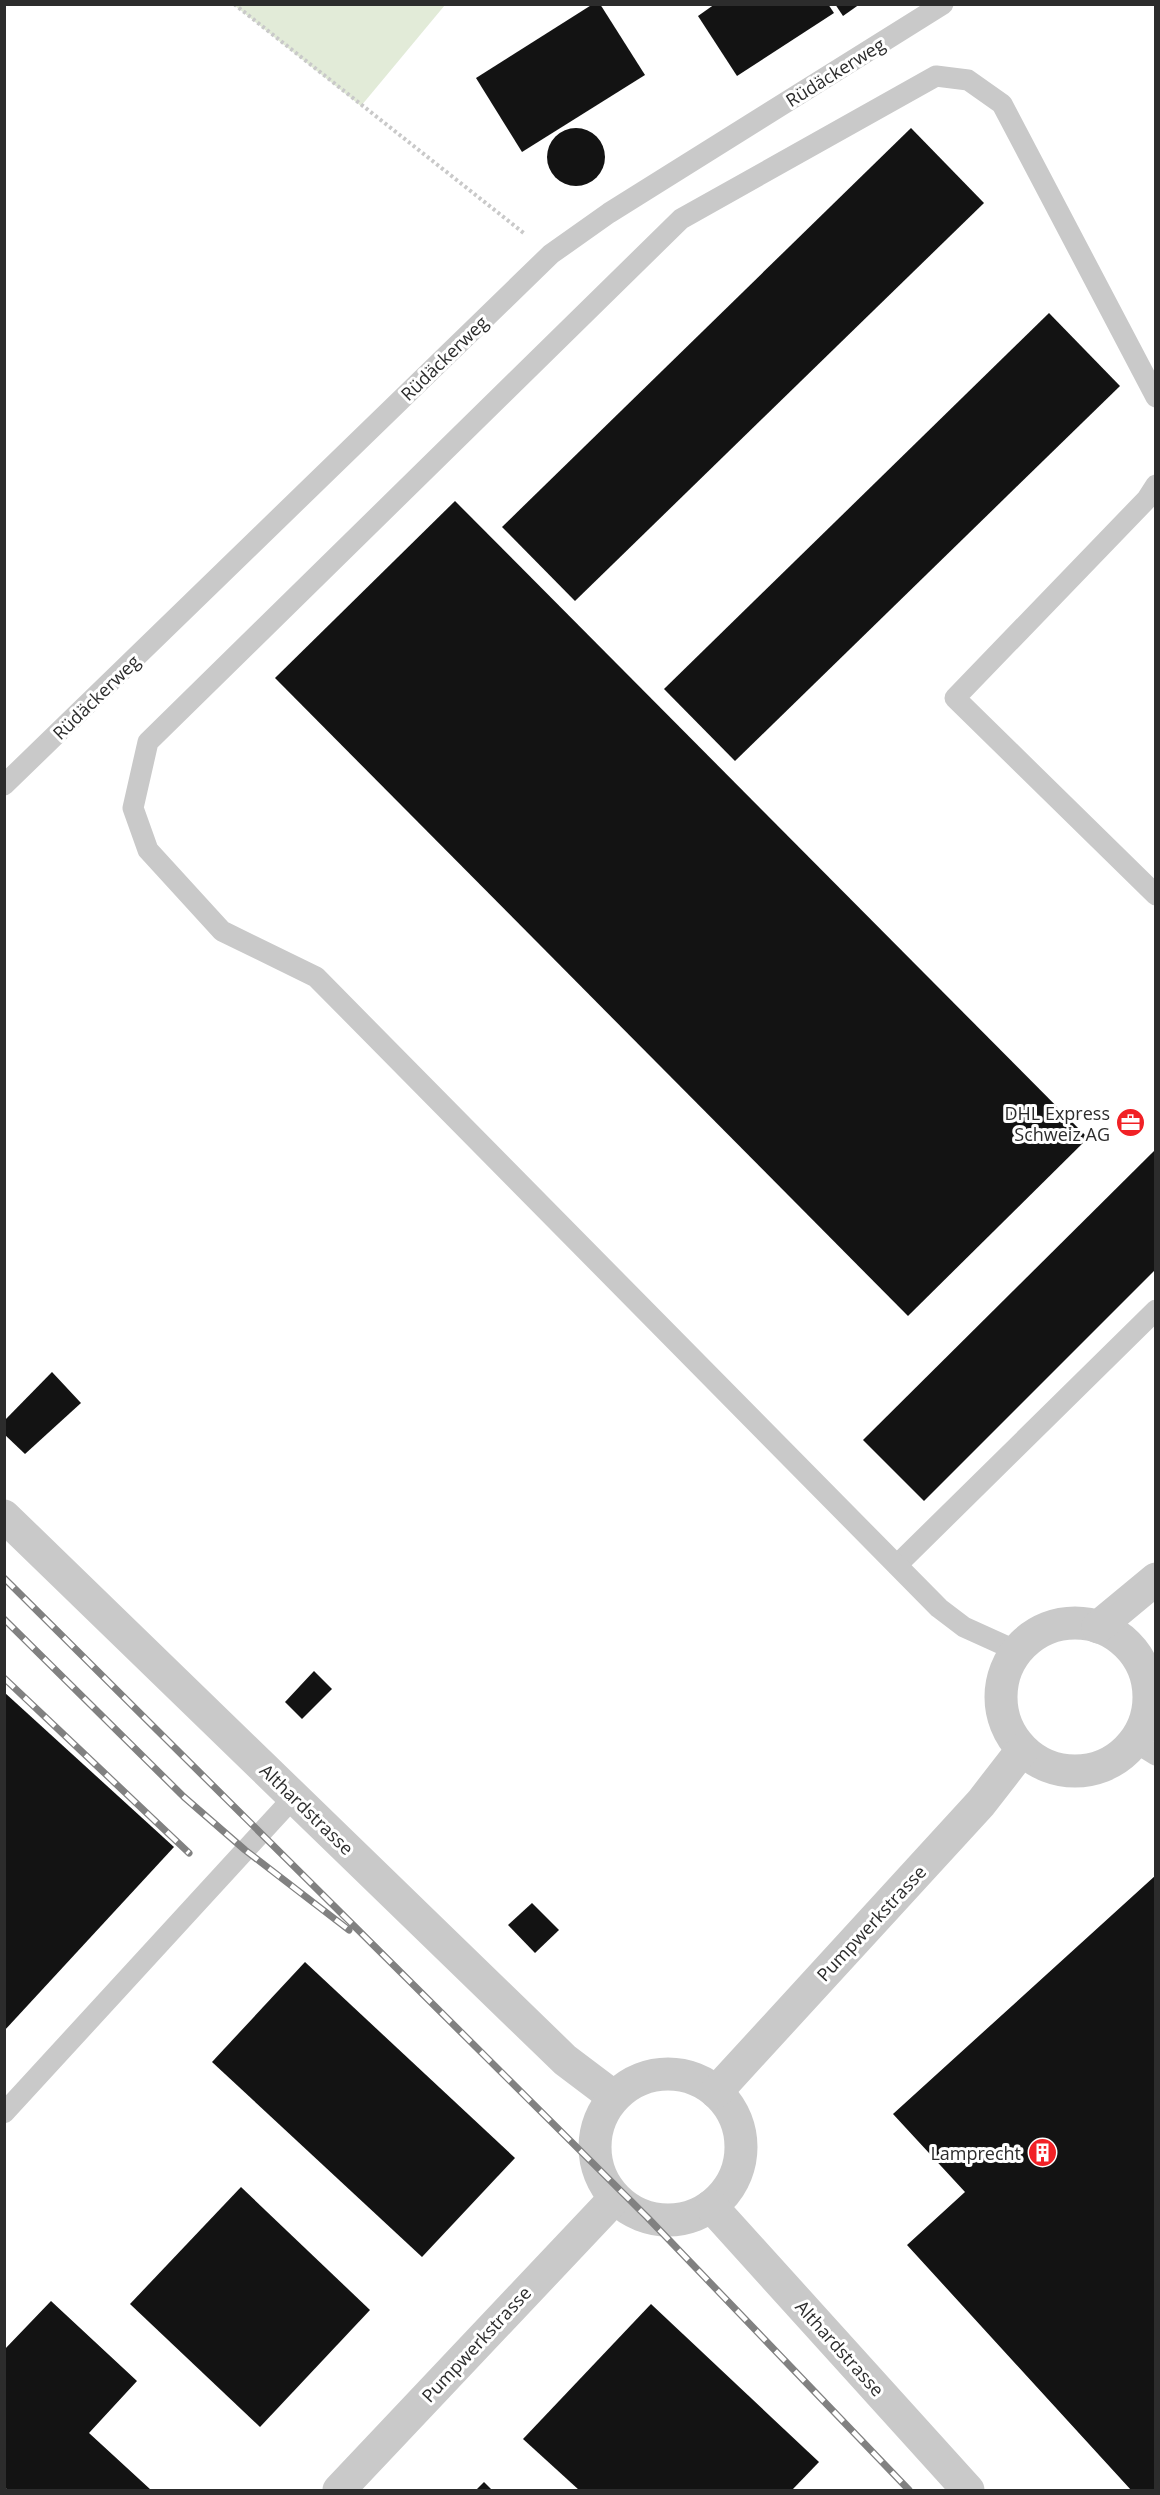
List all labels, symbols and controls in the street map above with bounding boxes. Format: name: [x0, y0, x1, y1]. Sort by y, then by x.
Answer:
street label: Rüdäckerweg: [781, 32, 889, 112]
street label: Rüdäckerweg: [395, 310, 493, 406]
street label: Rüdäckerweg: [47, 649, 145, 745]
place label: DHL Express Schweiz AG: [1005, 1101, 1110, 1146]
office icon: DHL Express Schweiz AG: [1115, 1107, 1147, 1139]
street label: Althardstrasse: [255, 1758, 359, 1860]
street label: Pumpwerkstrasse: [811, 1860, 931, 1986]
building icon: Lamprecht: [1026, 2137, 1058, 2169]
place label: Lamprecht: [930, 2141, 1021, 2165]
street label: Pumpwerkstrasse: [416, 2281, 536, 2407]
street label: Althardstrasse: [790, 2295, 890, 2401]

